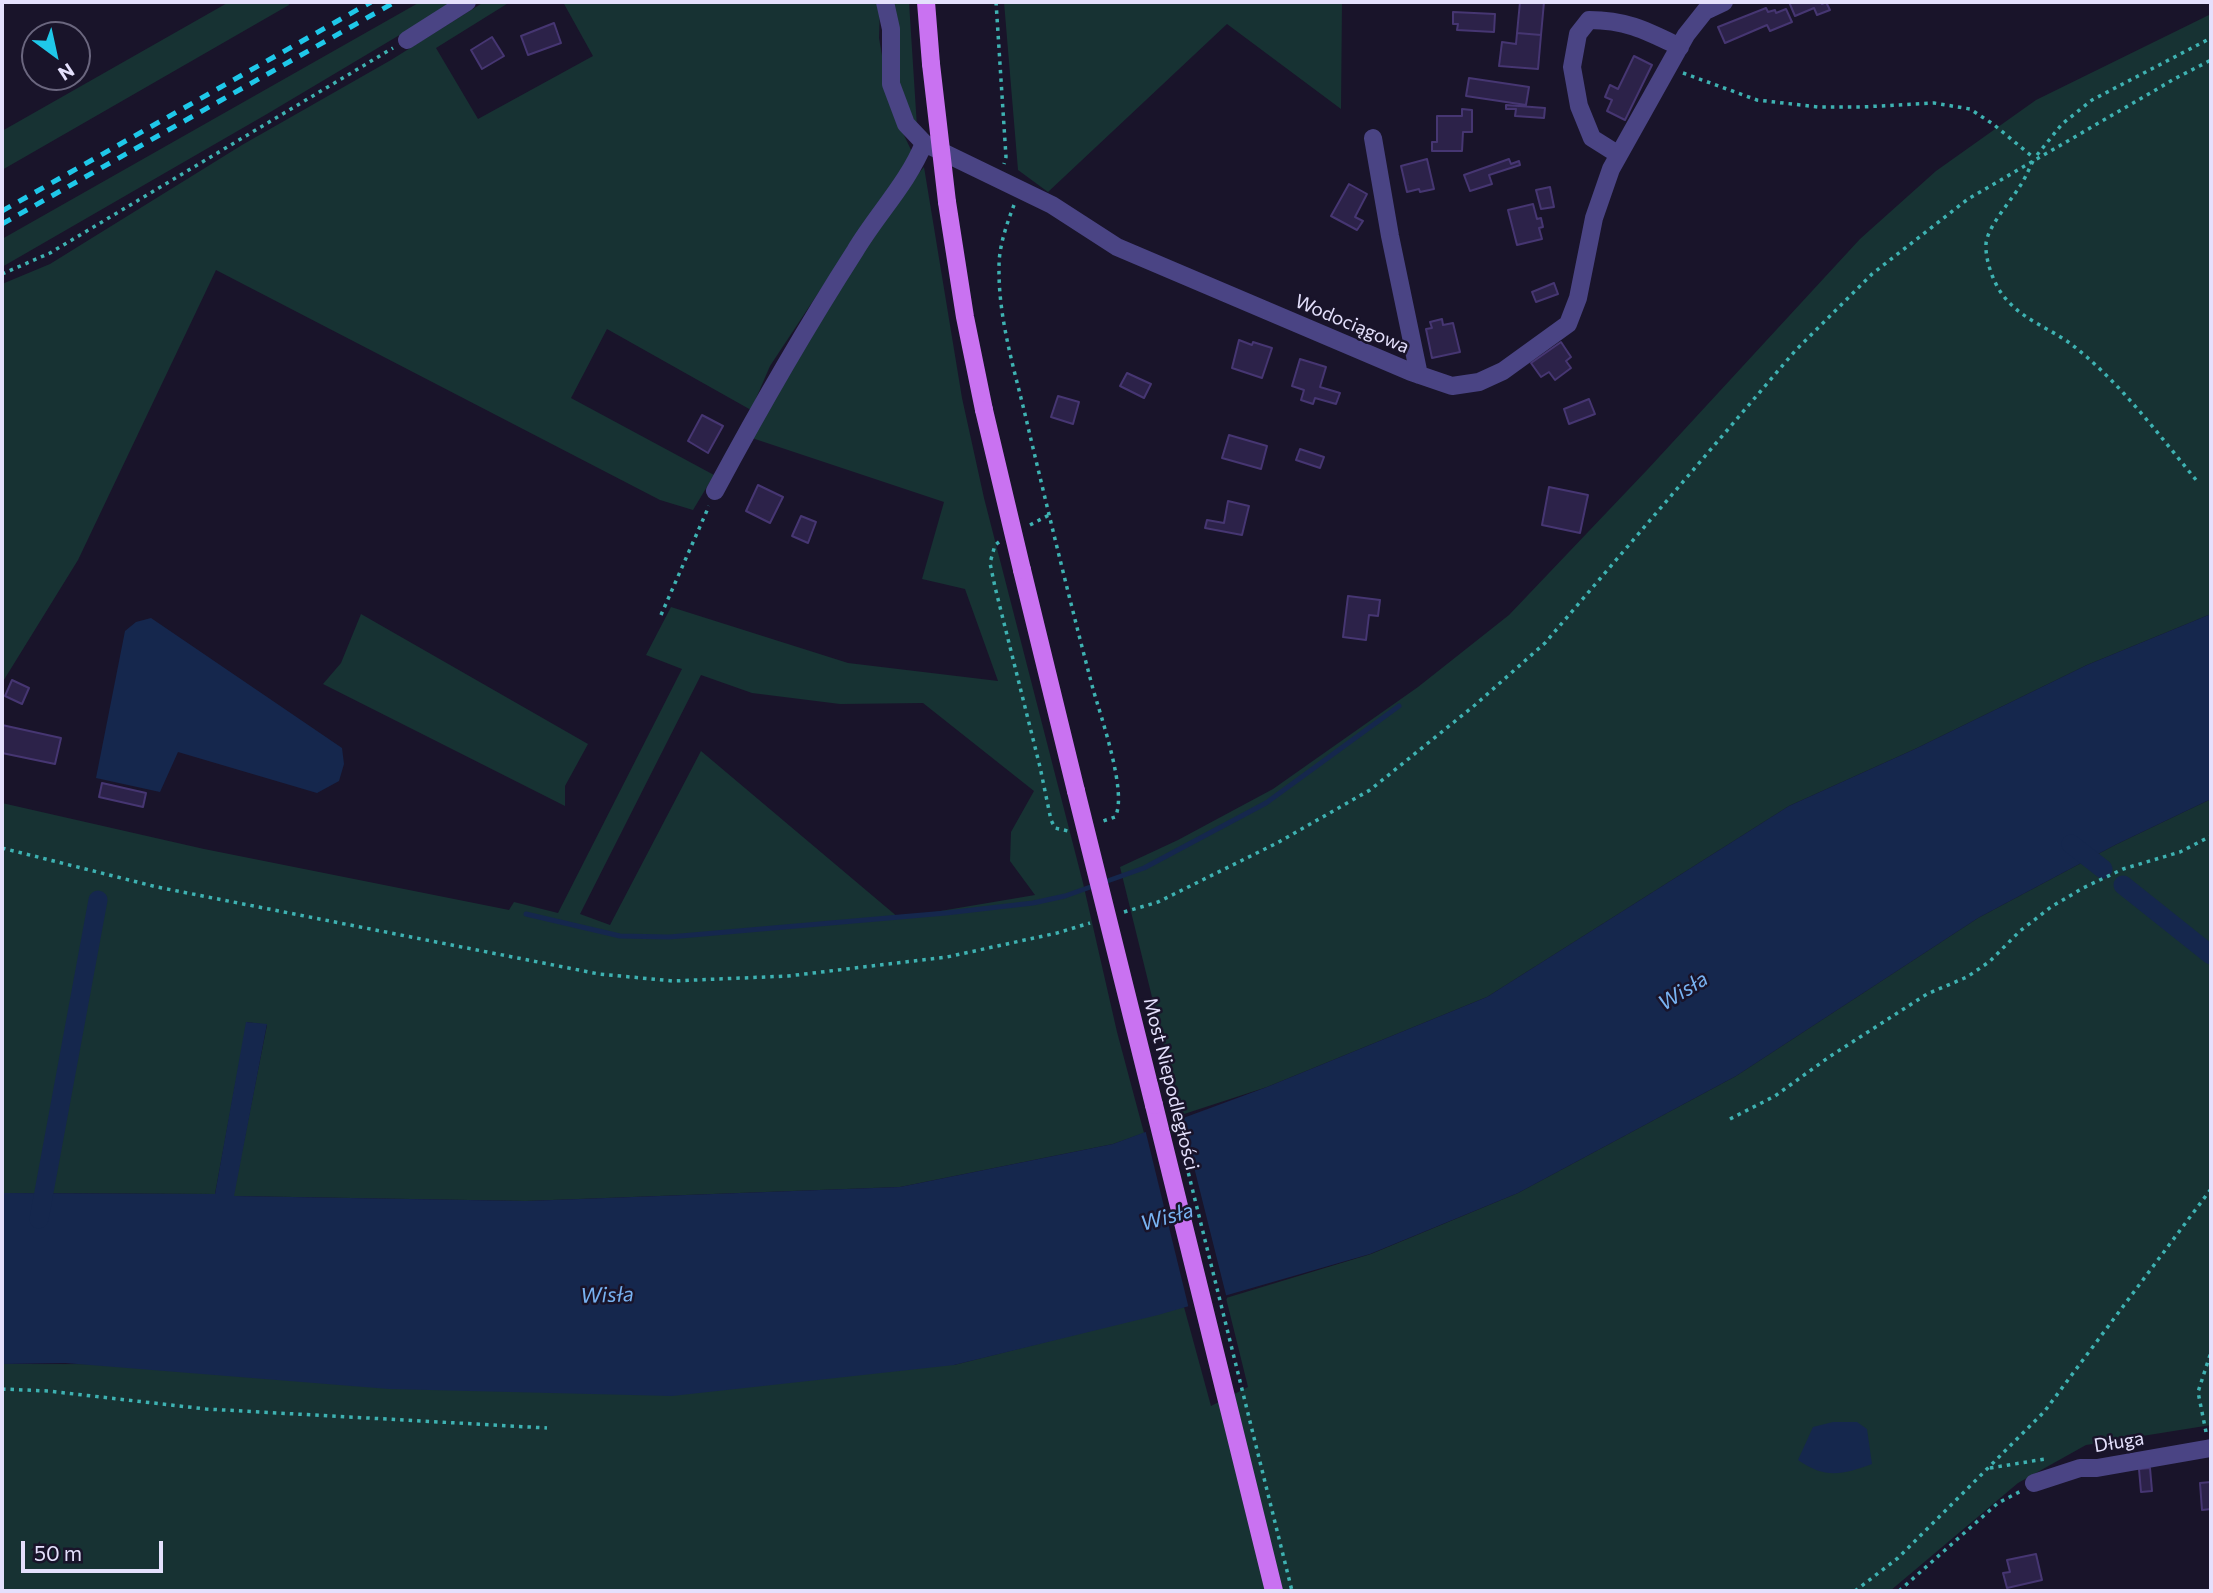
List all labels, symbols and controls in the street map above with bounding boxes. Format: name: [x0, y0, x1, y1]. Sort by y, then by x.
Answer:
north arrow: [21, 21, 91, 91]
text: N: [54, 59, 79, 86]
street label: Wodociągowa: [1291, 290, 1413, 358]
water label: Wisła: [1654, 966, 1712, 1016]
street label: Most Niepodległości: [1139, 995, 1203, 1173]
water label: Wisła: [1138, 1197, 1196, 1237]
water label: Wisła: [580, 1281, 634, 1309]
street label: Długa: [2092, 1427, 2146, 1457]
scale bar: [24, 1526, 166, 1570]
text: 50 m: [34, 1540, 82, 1565]

